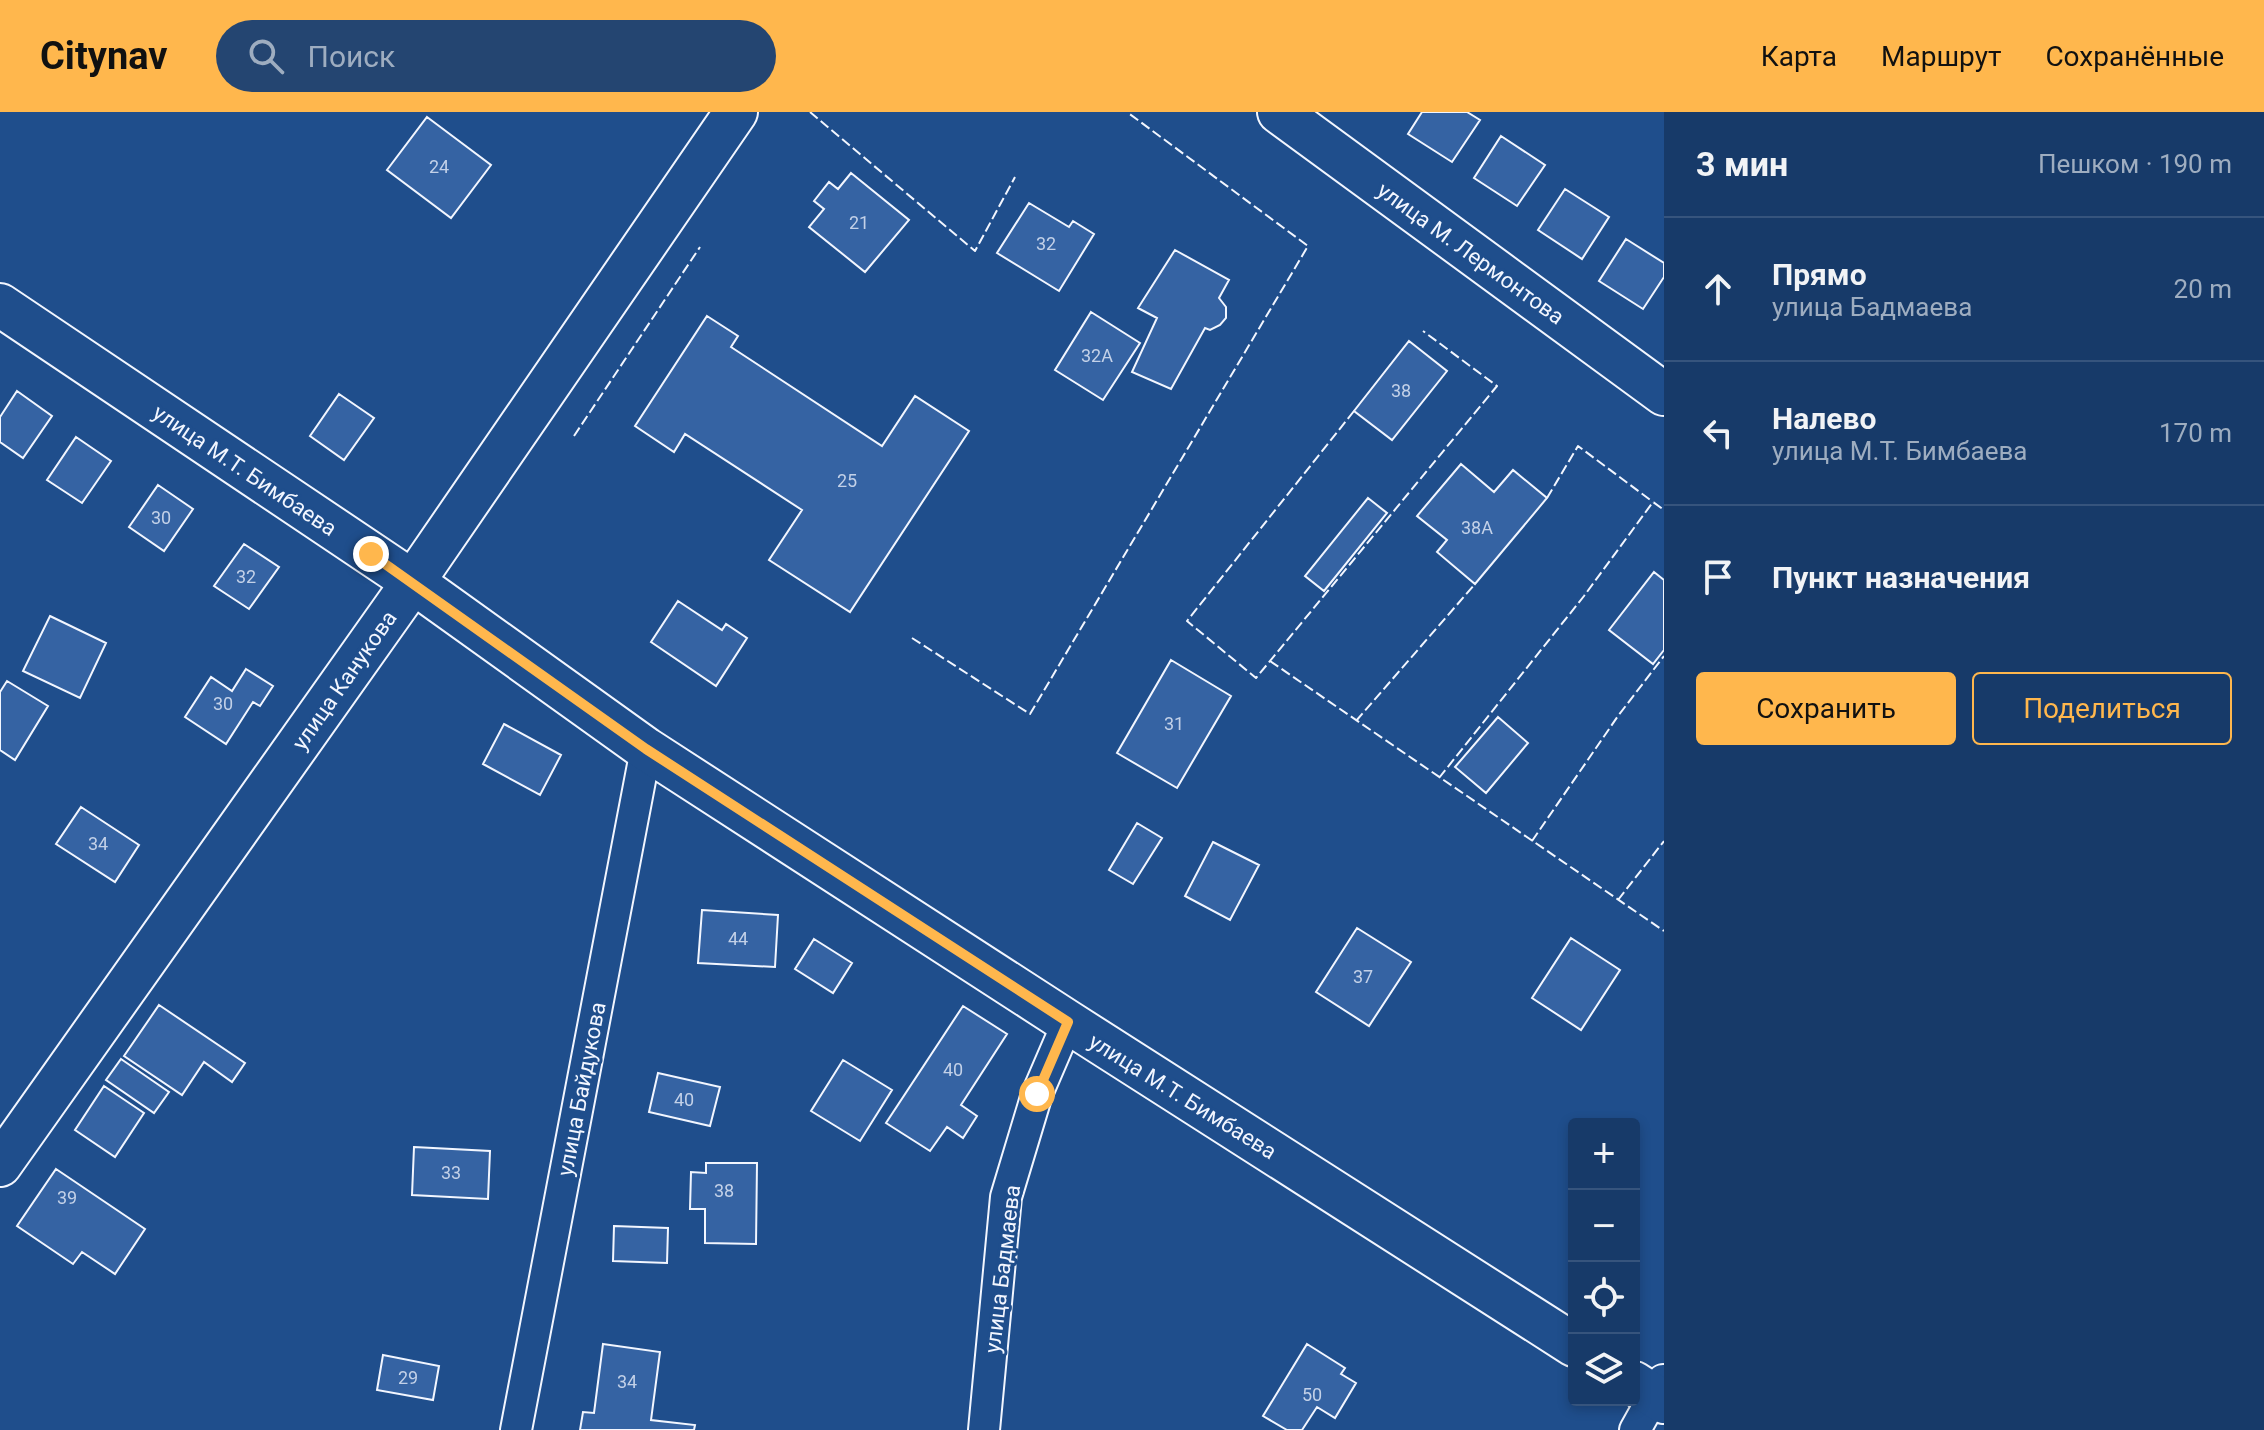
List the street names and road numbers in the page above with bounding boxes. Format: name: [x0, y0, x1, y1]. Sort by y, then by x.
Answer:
street label: улица М. Лермонтова: [1372, 177, 1569, 330]
street label: улица М.Т. Бимбаева: [148, 400, 341, 541]
street label: улица Канукова: [287, 606, 402, 755]
street label: улица Байдукова: [552, 1000, 611, 1178]
street label: улица М.Т. Бимбаева: [1084, 1029, 1281, 1164]
street label: улица Бадмаева: [980, 1183, 1025, 1355]

